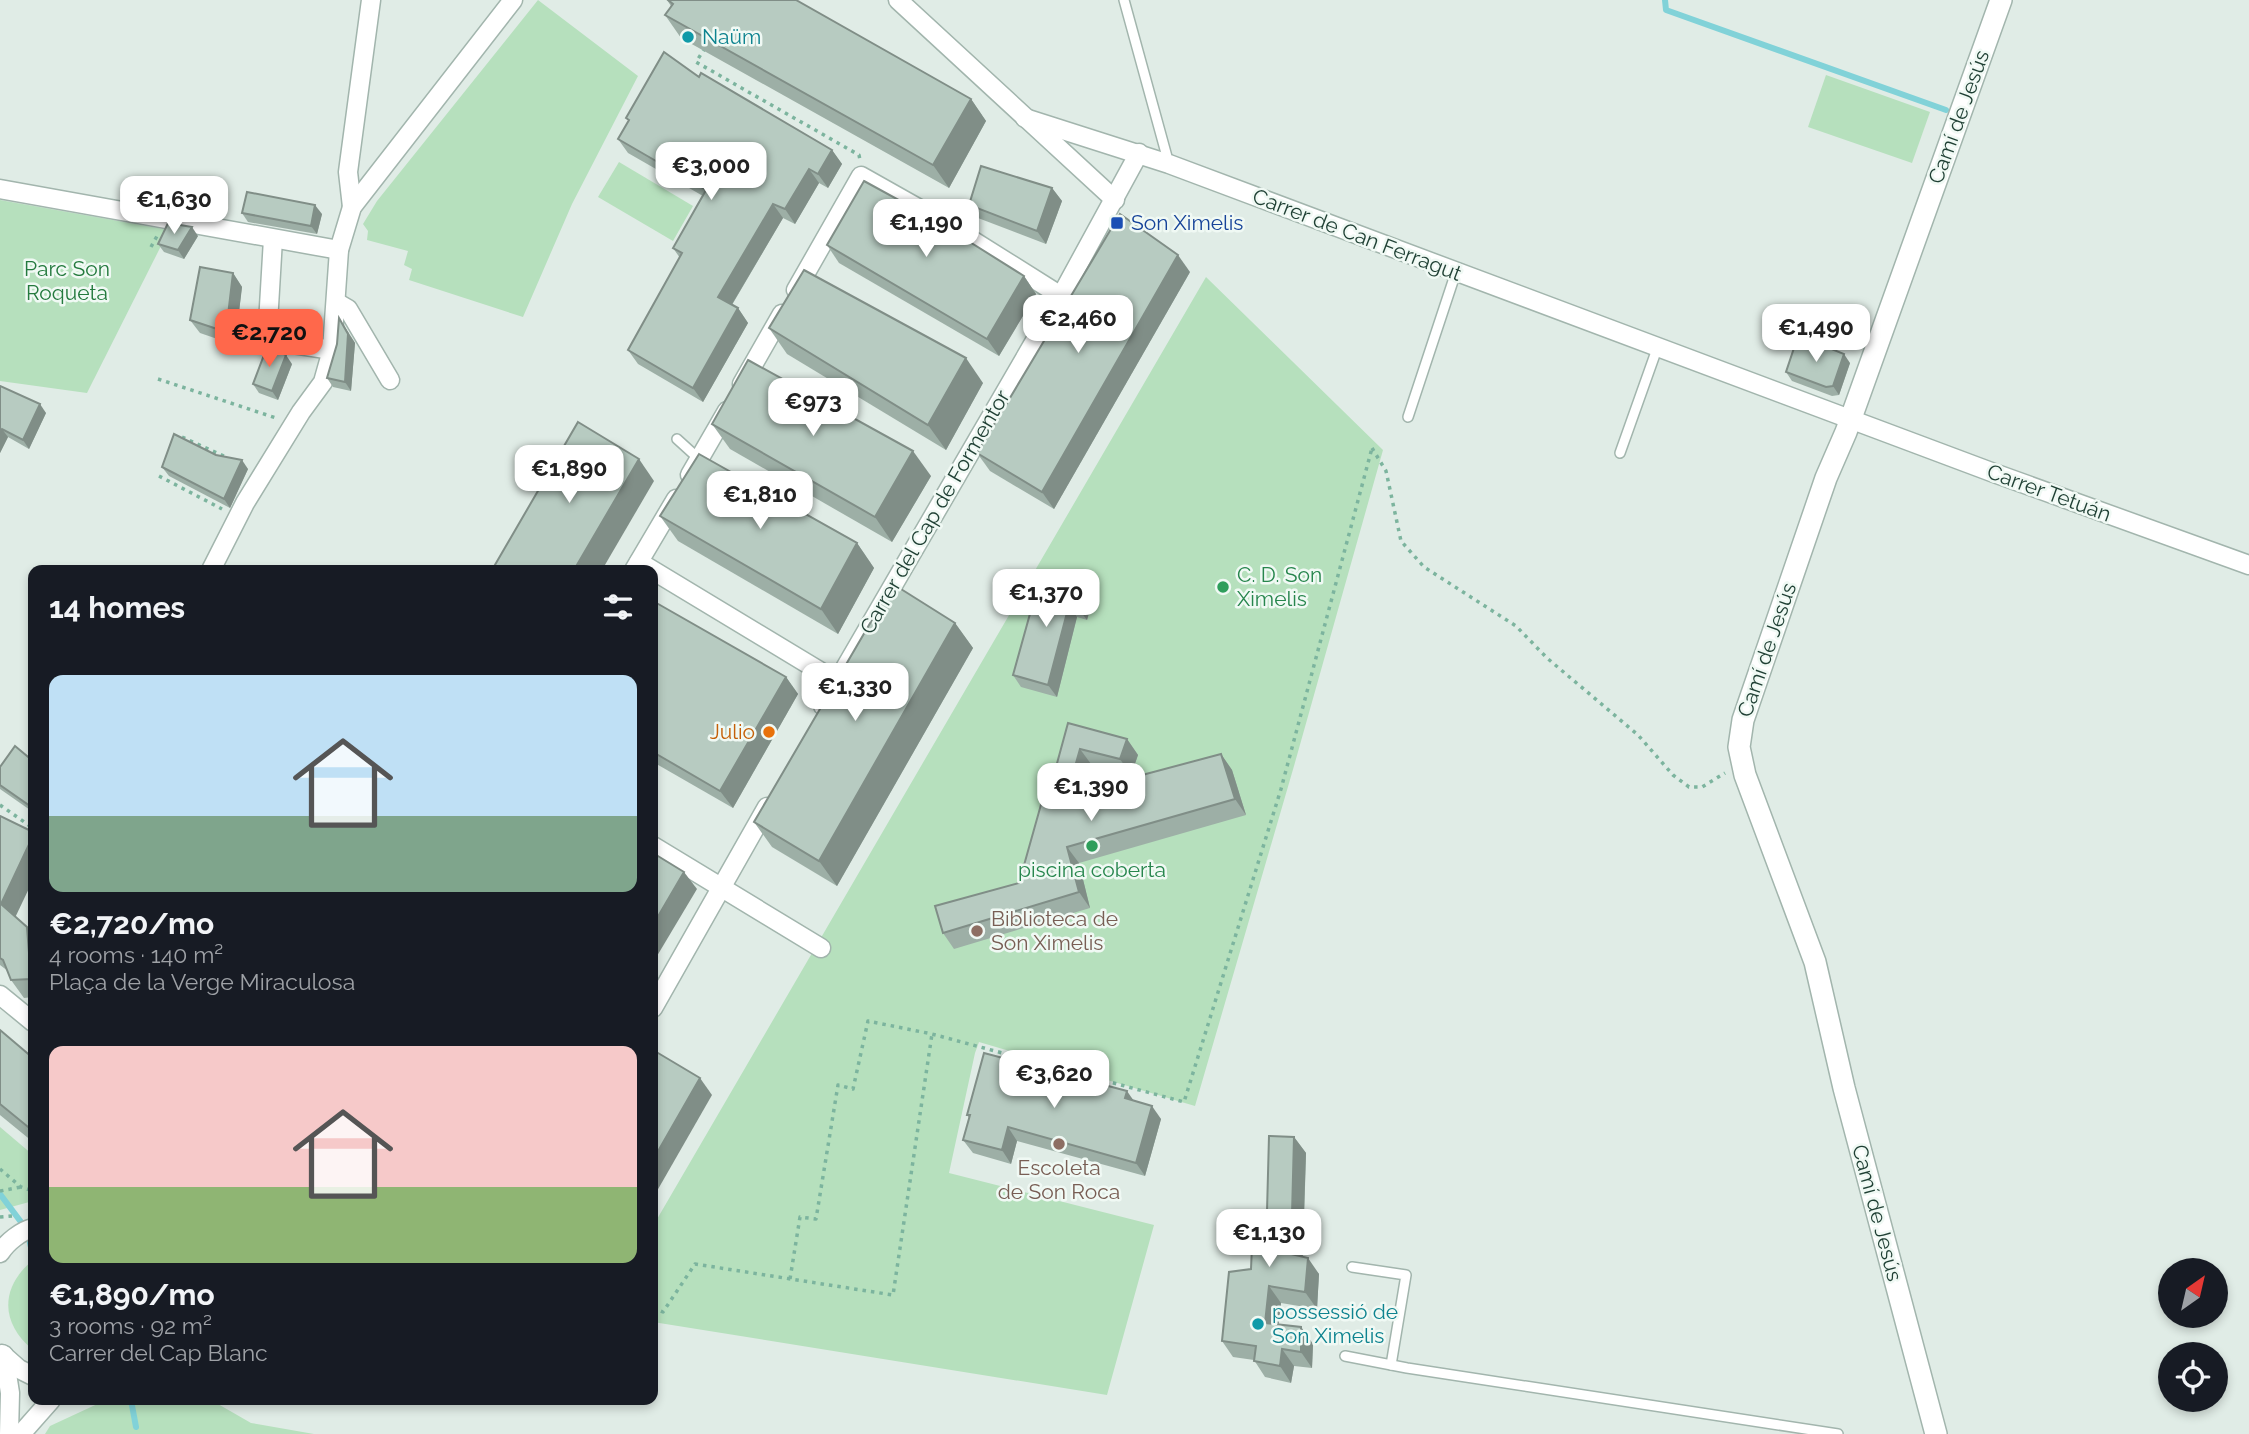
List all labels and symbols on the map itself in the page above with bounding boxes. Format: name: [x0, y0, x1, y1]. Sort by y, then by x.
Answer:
place label: Naüm: [702, 24, 761, 49]
marker: Naüm: [680, 29, 696, 45]
street label: Camí de Jesús: [1923, 47, 1994, 187]
pin: €3,000: [654, 142, 768, 202]
pin: €1,630: [117, 176, 231, 236]
street label: Carrer de Can Ferragut: [1249, 183, 1465, 286]
pin: €1,190: [869, 200, 983, 259]
place label: Son Ximelis: [1131, 210, 1244, 235]
marker: Son Ximelis: [1109, 215, 1125, 231]
park label: Parc Son Roqueta: [24, 256, 110, 305]
pin: €2,460: [1021, 296, 1135, 355]
pin: €1,490: [1759, 304, 1873, 364]
pin: €2,720: [212, 310, 326, 369]
pin: €973: [772, 378, 854, 438]
street label: Carrer del Cap de Formentor: [854, 385, 1015, 638]
pin: €1,890: [512, 446, 626, 505]
street label: Carrer Tetuán: [1984, 459, 2115, 527]
pin: €1,810: [703, 472, 817, 531]
place label: C. D. Son Ximelis: [1237, 562, 1322, 611]
pin: €1,370: [989, 570, 1103, 629]
marker: C. D. Son Ximelis: [1215, 579, 1231, 595]
street label: Camí de Jesús: [1732, 579, 1801, 720]
pin: €1,330: [798, 664, 912, 723]
place label: Julio: [710, 719, 755, 744]
marker: Julio: [761, 724, 777, 740]
pin: €1,390: [1034, 764, 1148, 823]
marker: piscina coberta: [1084, 838, 1100, 854]
place label: piscina coberta: [1018, 857, 1166, 882]
place label: Biblioteca de Son Ximelis: [991, 906, 1118, 955]
marker: Biblioteca de Son Ximelis: [969, 923, 985, 939]
pin: €3,620: [997, 1050, 1111, 1110]
marker: Escoleta de Son Roca: [1051, 1136, 1067, 1152]
street label: Camí de Jesús: [1847, 1142, 1908, 1284]
place label: Escoleta de Son Roca: [998, 1155, 1120, 1204]
pin: €1,130: [1212, 1210, 1326, 1269]
north arrow: [2158, 1258, 2228, 1328]
place label: possessió de Son Ximelis: [1272, 1299, 1398, 1348]
marker: possessió de Son Ximelis: [1250, 1316, 1266, 1332]

